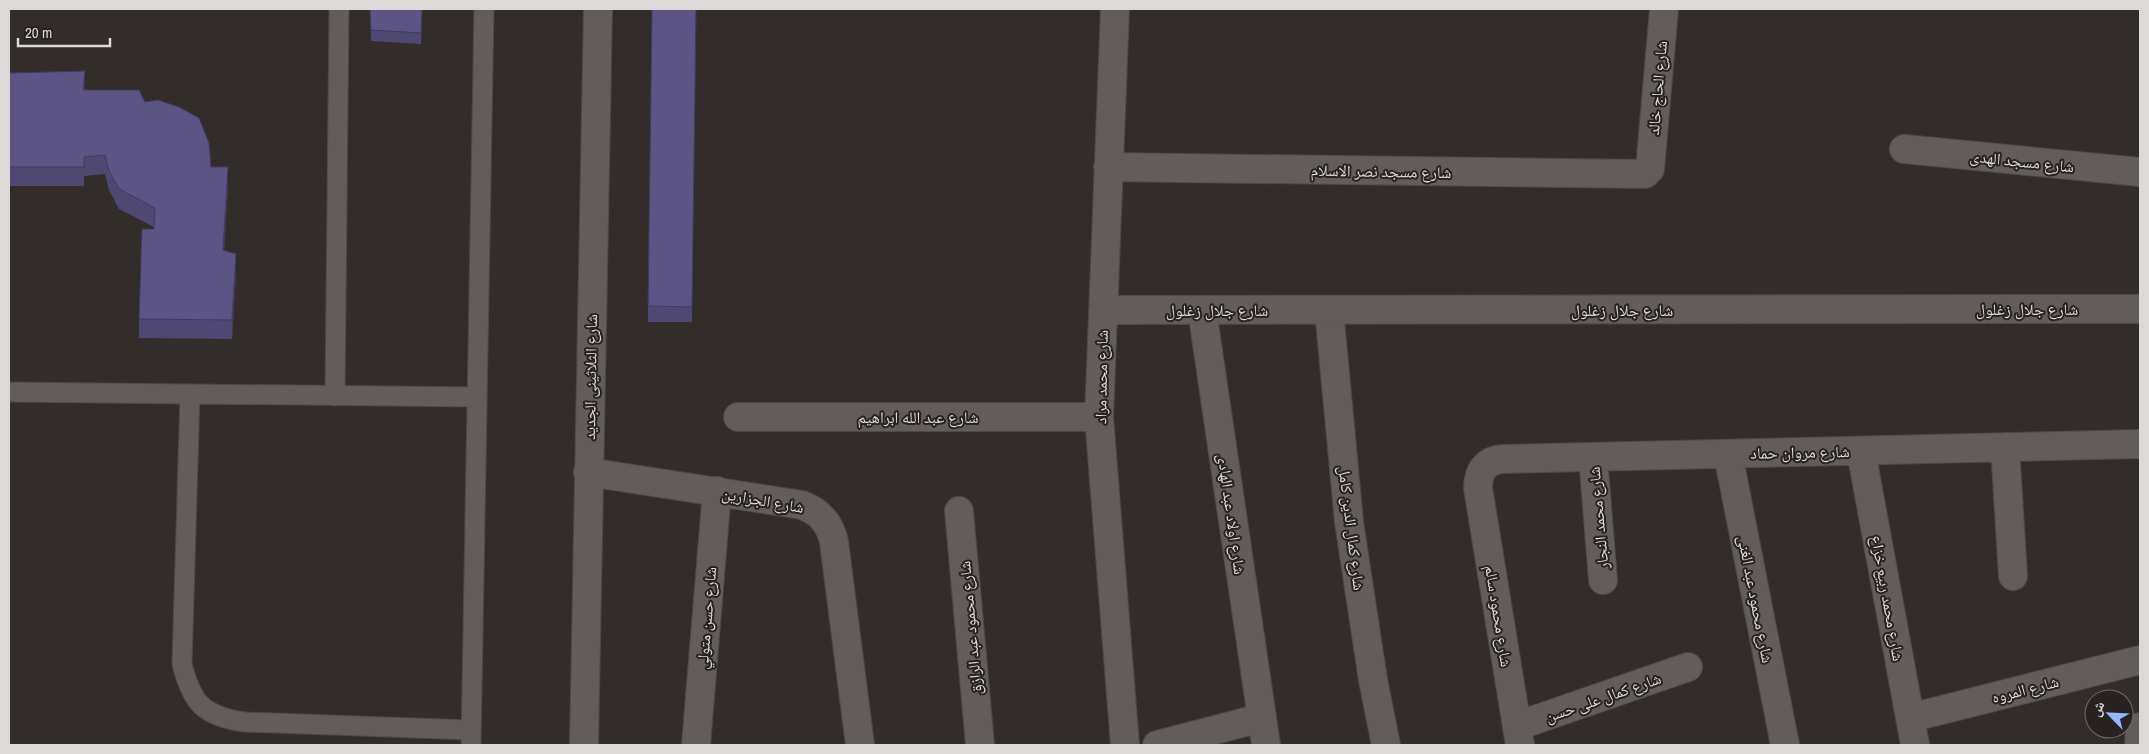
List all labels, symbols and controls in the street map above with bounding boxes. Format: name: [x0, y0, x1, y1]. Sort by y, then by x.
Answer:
scale bar: [18, 15, 110, 47]
text: 20 m: [25, 22, 52, 43]
street label: شارع الحاج خالد: [1642, 40, 1672, 136]
street label: شارع مسجد الهدى: [1969, 145, 2075, 177]
street label: شارع مسجد نصر الاسلام: [1310, 159, 1452, 183]
street label: شارع جلال زغلول: [1976, 298, 2078, 320]
street label: شارع جلال زغلول: [1166, 299, 1268, 321]
street label: شارع جلال زغلول: [1571, 299, 1673, 321]
street label: شارع الثلاثينى الجديد: [578, 314, 602, 440]
street label: شارع محمد مراد: [1089, 330, 1113, 424]
street label: شارع عبد الله ابراهيم: [858, 406, 978, 428]
street label: شارع مروان حماد: [1750, 440, 1850, 464]
street label: شارع اولاد عبد الهادى: [1213, 452, 1251, 576]
street label: شارع كمال الدين كامل: [1333, 465, 1371, 591]
street label: شارع محمد النجار: [1583, 466, 1614, 571]
street label: شارع الجزارين: [720, 482, 806, 518]
street label: شارع محمود عبد الغنى: [1733, 533, 1779, 665]
street label: شارع محمد ربيع خزاع: [1866, 533, 1910, 663]
street label: شارع محمود عبد الرازق: [953, 560, 987, 696]
street label: شارع محمود سالم: [1480, 564, 1518, 668]
street label: شارع حسن متولي: [691, 566, 723, 670]
street label: شارع كمال على حسن: [1542, 667, 1664, 727]
street label: شارع المروه: [1989, 670, 2061, 708]
north arrow: [2084, 689, 2134, 739]
text: ش: [2086, 698, 2108, 719]

